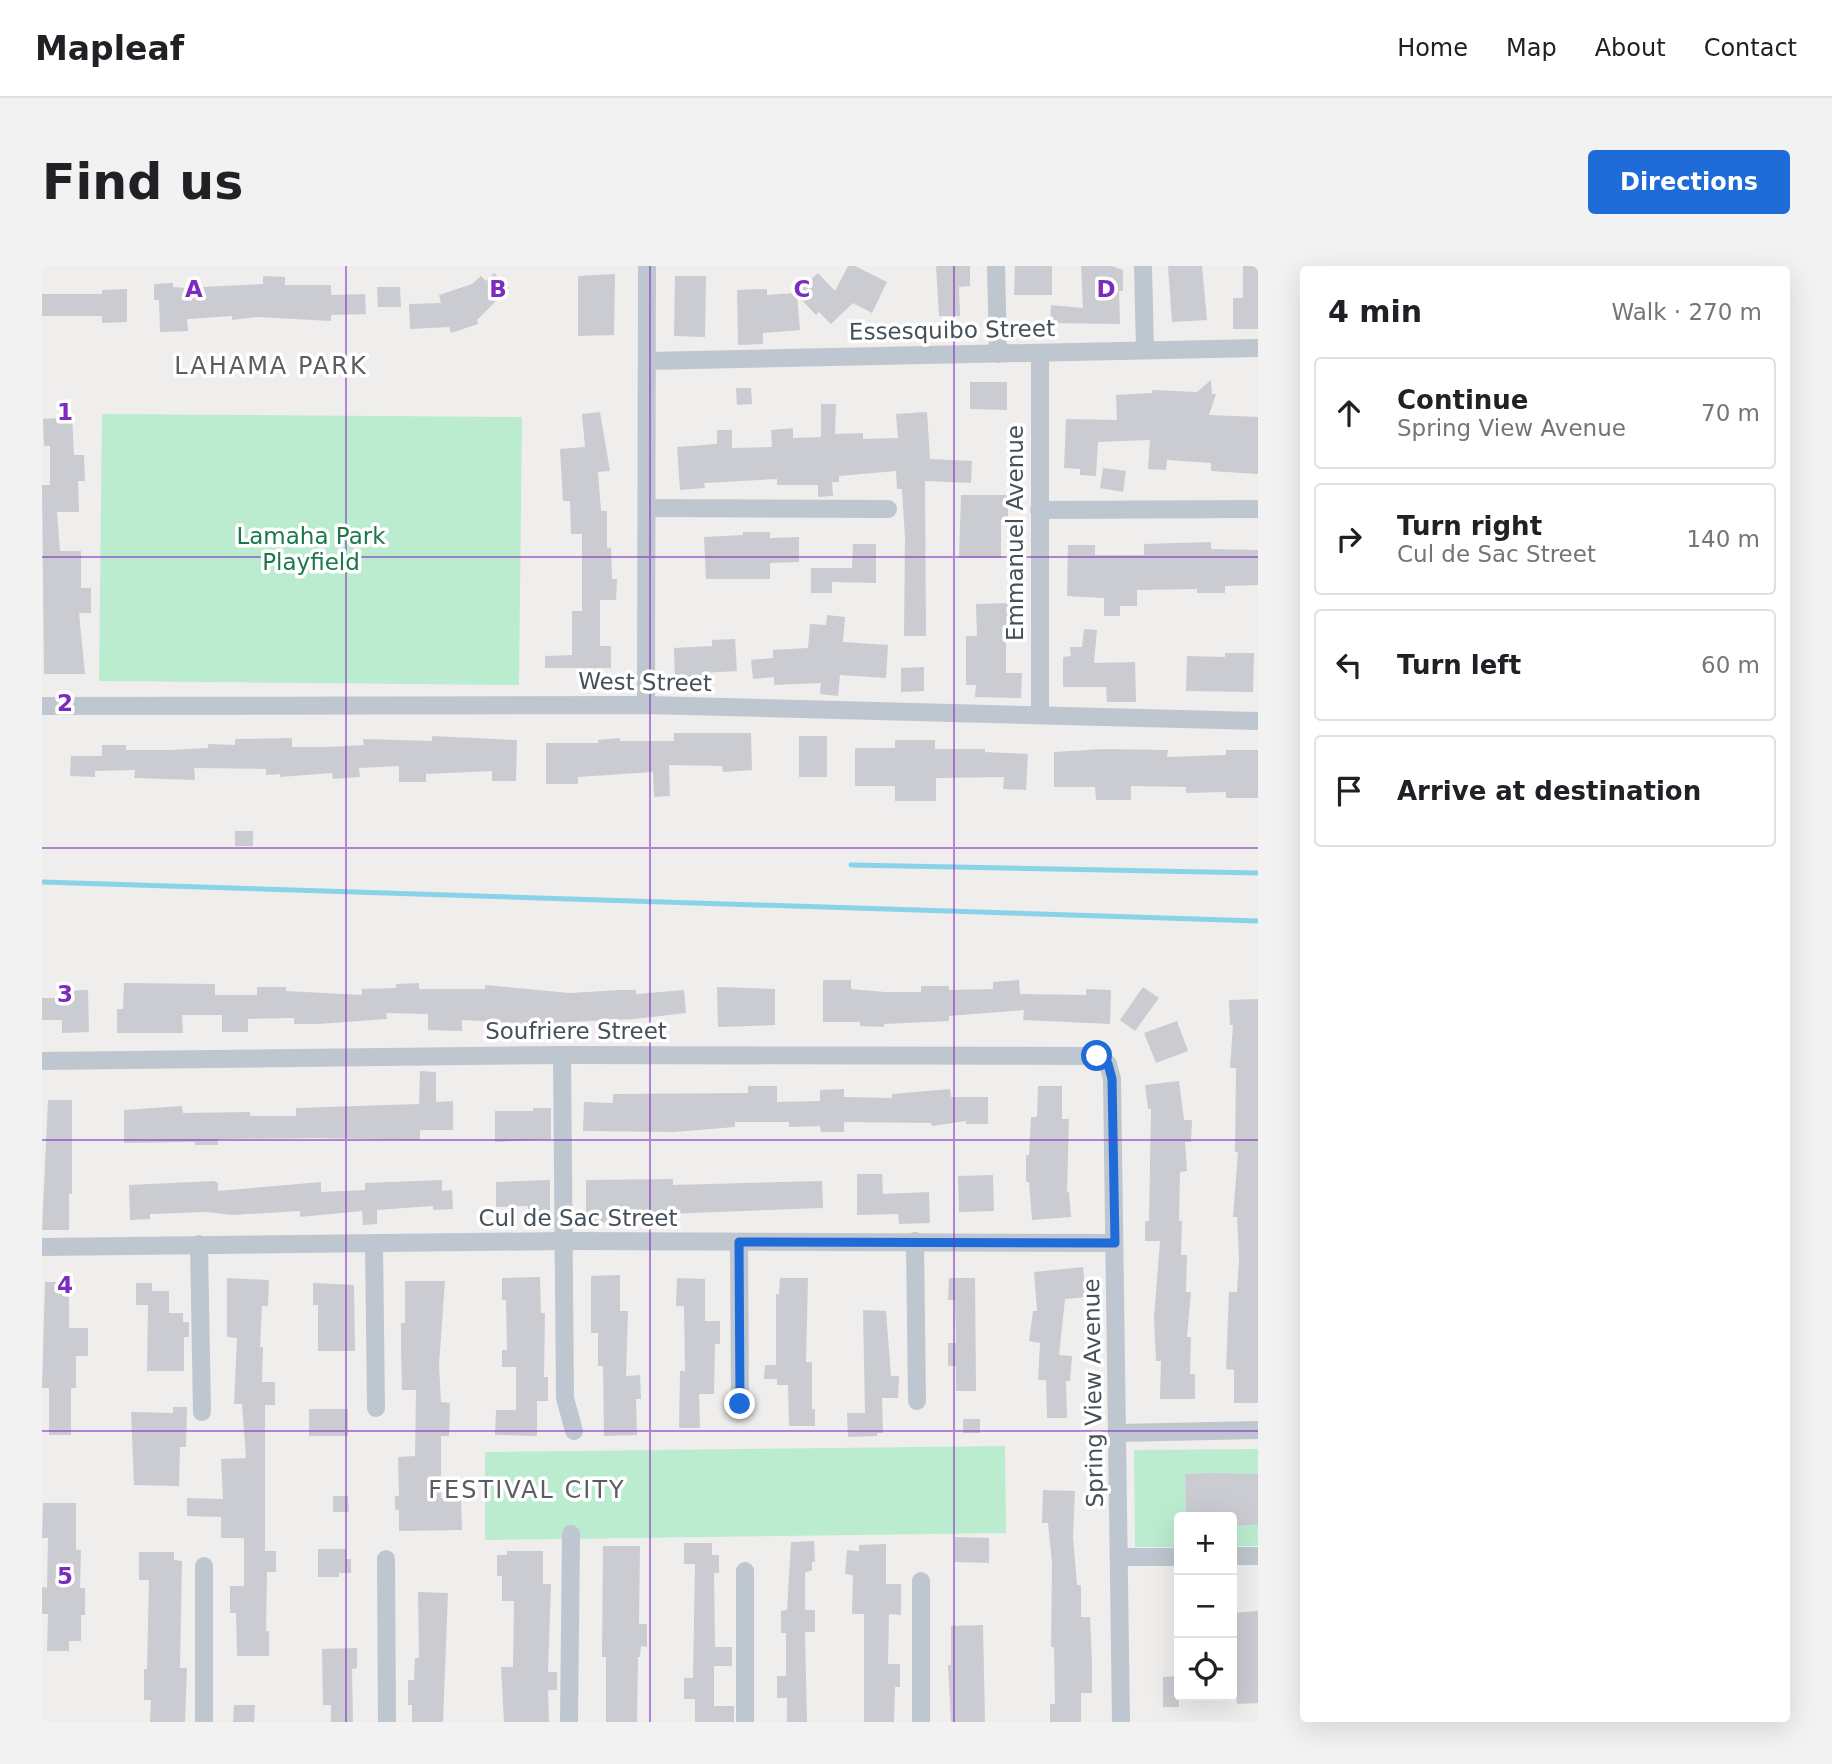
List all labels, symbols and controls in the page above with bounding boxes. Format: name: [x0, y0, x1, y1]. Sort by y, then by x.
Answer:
text: Mapleaf: [35, 29, 184, 68]
text: Home: [1397, 34, 1468, 62]
text: Map: [1506, 34, 1557, 62]
text: About: [1595, 34, 1666, 62]
text: Contact: [1704, 34, 1797, 62]
button: Directions: [1588, 150, 1790, 214]
text: Find us: [42, 154, 243, 211]
text: A: [185, 276, 203, 302]
text: B: [489, 276, 507, 302]
text: C: [794, 276, 810, 302]
text: D: [1096, 276, 1116, 302]
text: 4 min: [1328, 294, 1422, 329]
text: Walk · 270 m: [1611, 299, 1762, 325]
street label: Essesquibo Street: [849, 315, 1055, 345]
district label: LAHAMA PARK: [174, 352, 368, 380]
text: Continue: [1397, 385, 1528, 415]
icon: ahead: [1330, 394, 1368, 432]
text: 1: [57, 399, 73, 425]
text: 70 m: [1701, 400, 1760, 426]
text: Spring View Avenue: [1397, 415, 1626, 441]
street label: Emmanuel Avenue: [1002, 425, 1028, 641]
text: Turn right: [1397, 511, 1542, 541]
icon: right: [1330, 520, 1368, 558]
park label: Lamaha Park Playfield: [236, 523, 386, 575]
text: 140 m: [1686, 526, 1760, 552]
text: Cul de Sac Street: [1397, 541, 1596, 567]
icon: left: [1330, 646, 1368, 684]
text: Turn left: [1397, 650, 1521, 680]
text: 60 m: [1701, 652, 1760, 678]
street label: West Street: [578, 668, 712, 696]
text: 2: [57, 690, 73, 716]
icon: arrive: [1330, 772, 1368, 810]
text: Arrive at destination: [1397, 776, 1701, 806]
text: 3: [57, 981, 73, 1007]
street label: Soufriere Street: [485, 1018, 667, 1044]
route start: [1081, 1040, 1112, 1071]
street label: Cul de Sac Street: [479, 1205, 677, 1231]
text: 4: [57, 1272, 73, 1298]
street label: Spring View Avenue: [1078, 1278, 1108, 1508]
route end: [724, 1388, 755, 1419]
district label: FESTIVAL CITY: [428, 1476, 626, 1504]
map controls: [1174, 1512, 1237, 1701]
button: +: [1174, 1512, 1237, 1575]
text: 5: [57, 1563, 73, 1589]
button: −: [1174, 1575, 1237, 1638]
button: locate: [1174, 1638, 1237, 1701]

